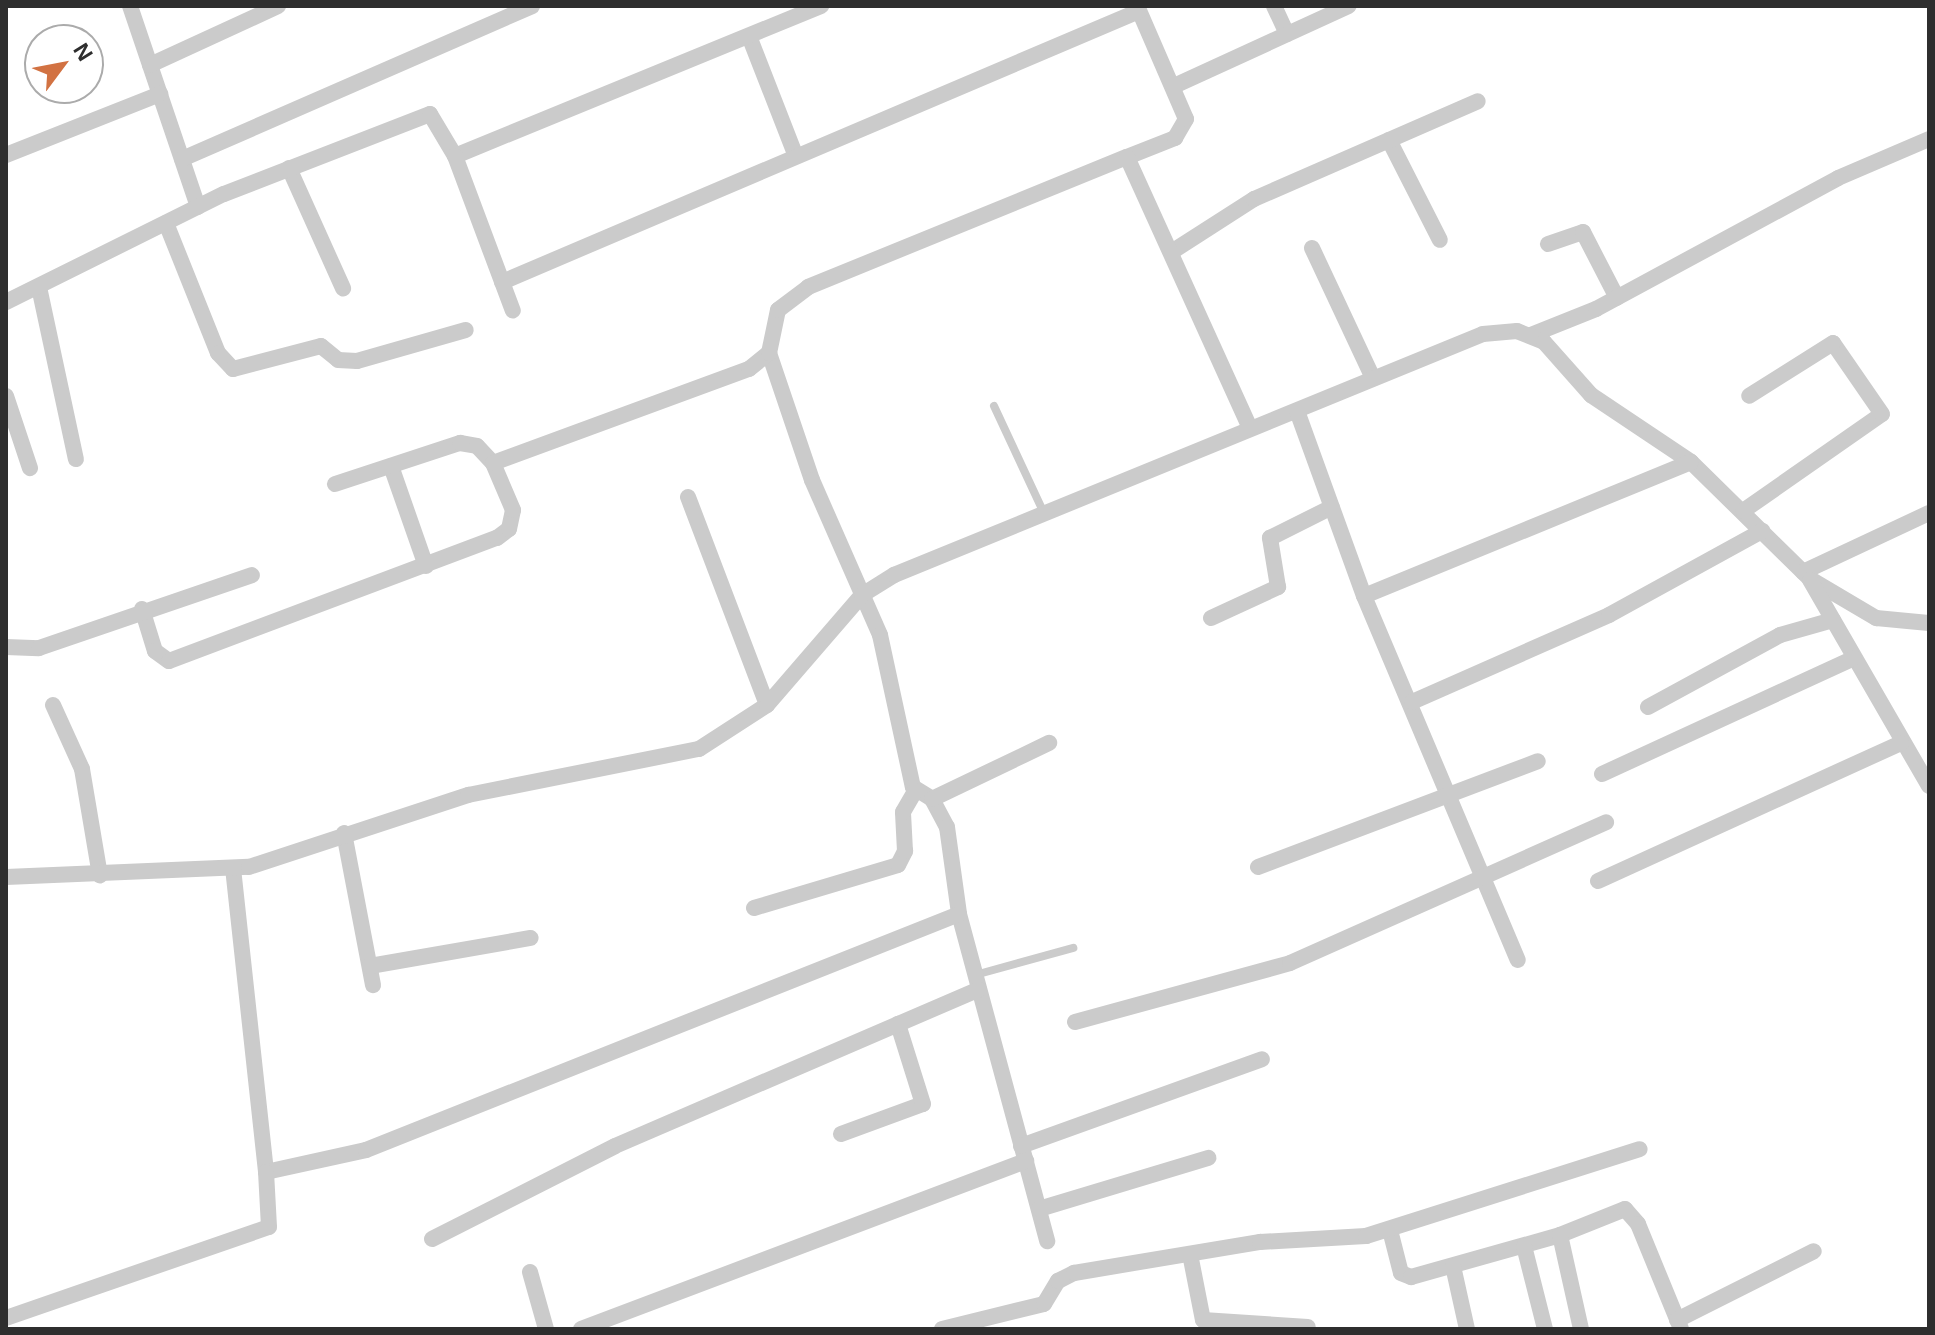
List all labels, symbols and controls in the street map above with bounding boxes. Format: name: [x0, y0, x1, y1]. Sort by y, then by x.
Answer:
north arrow: [24, 24, 104, 104]
text: N: [68, 39, 98, 65]

